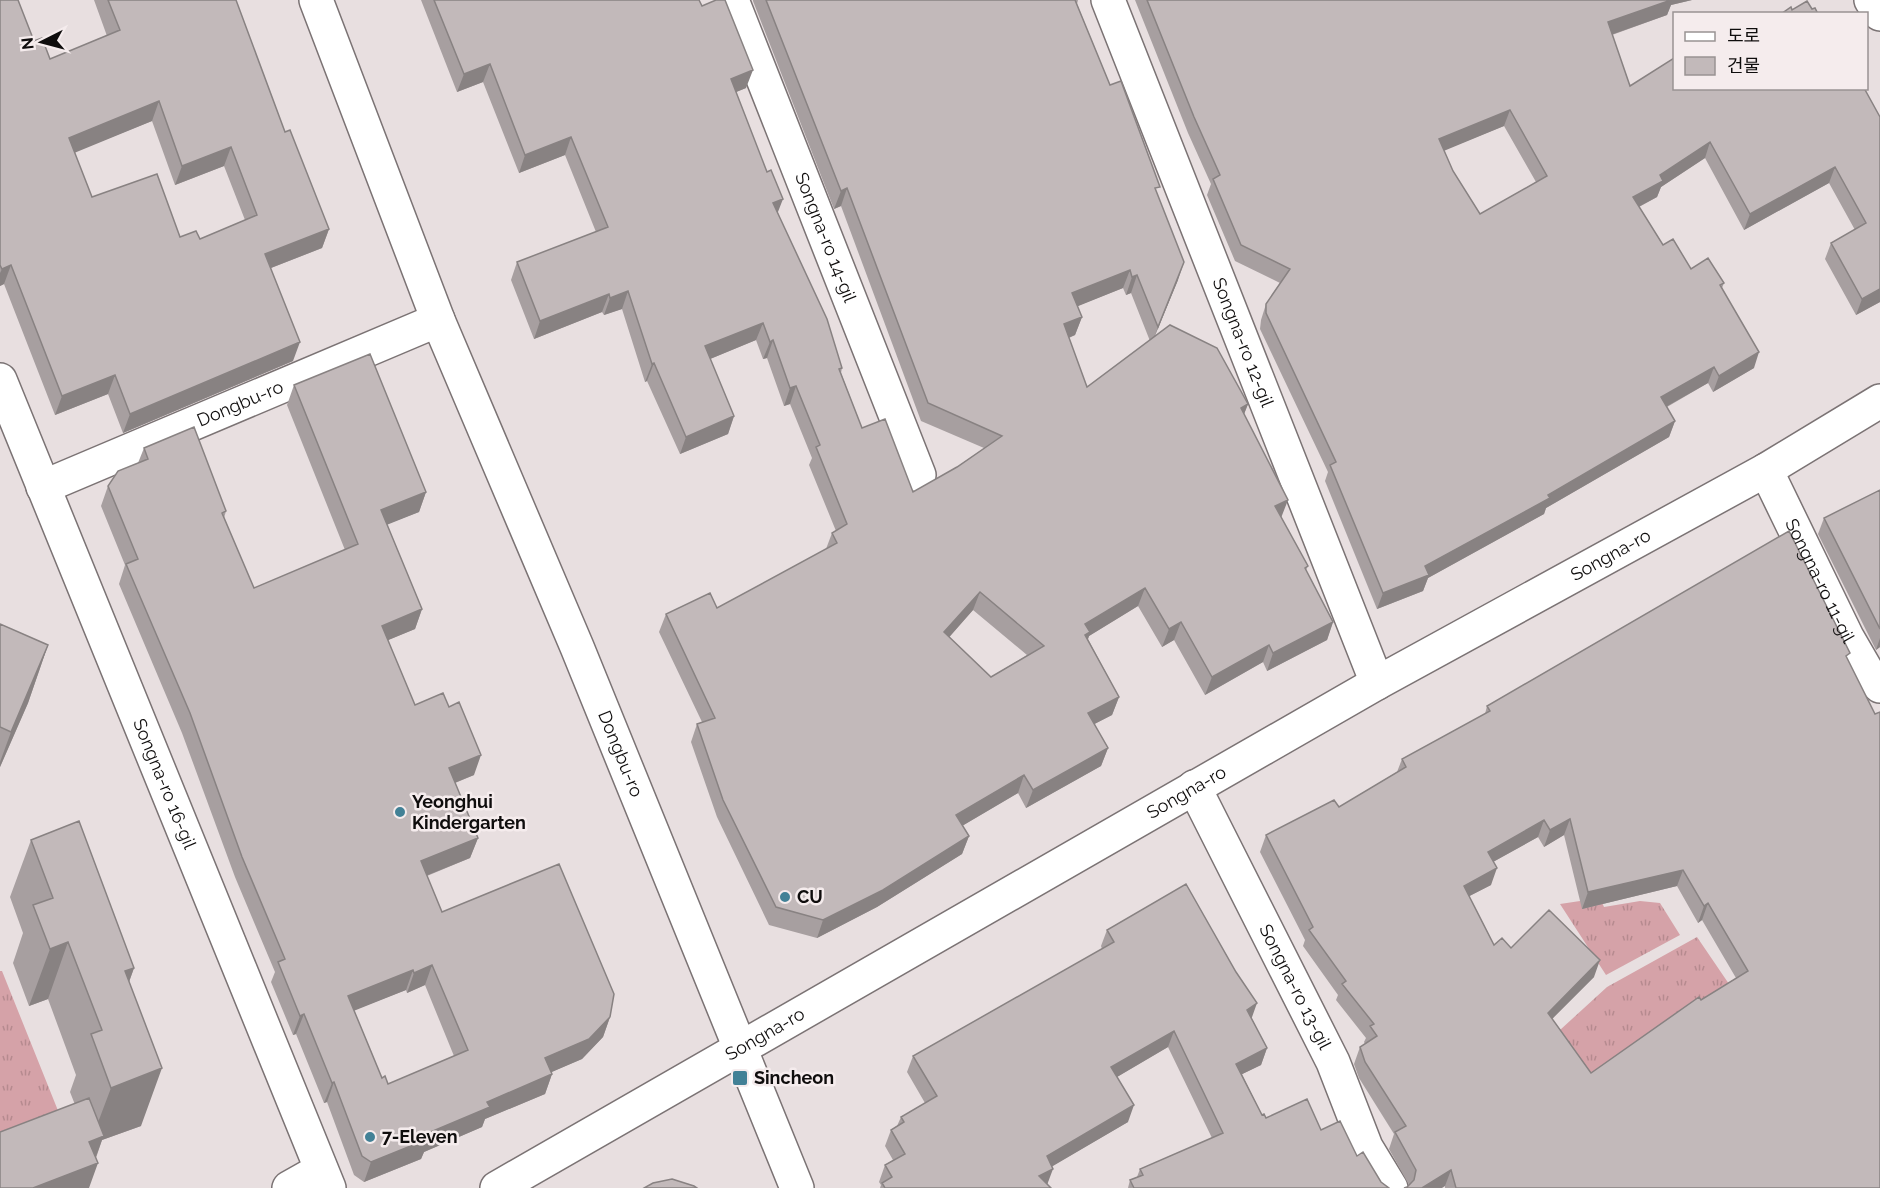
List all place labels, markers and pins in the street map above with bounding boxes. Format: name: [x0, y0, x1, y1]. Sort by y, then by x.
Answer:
place label: Yeonghui Kindergarten: [412, 791, 526, 833]
marker: Yeonghui Kindergarten: [393, 805, 407, 819]
place label: CU: [797, 886, 823, 907]
marker: CU: [778, 890, 792, 904]
place label: Sincheon: [754, 1067, 834, 1088]
marker: Sincheon: [731, 1069, 749, 1087]
place label: 7-Eleven: [382, 1126, 458, 1147]
marker: 7-Eleven: [363, 1130, 377, 1144]

